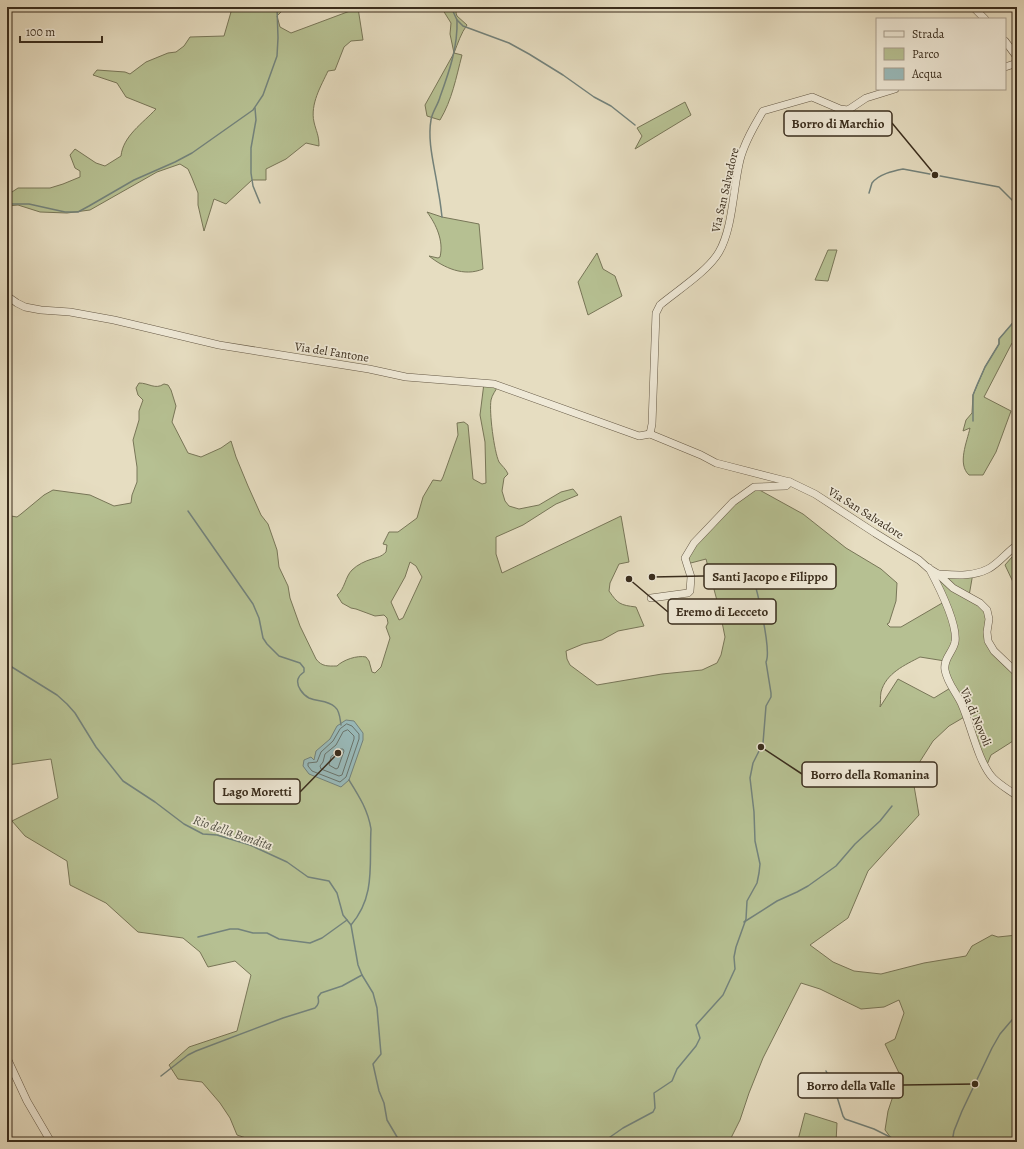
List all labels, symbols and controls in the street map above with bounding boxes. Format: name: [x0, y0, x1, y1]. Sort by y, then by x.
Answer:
scale bar: [20, 18, 102, 44]
legend: [876, 18, 1006, 90]
text: 100 m: [26, 24, 55, 40]
text: Strada: [912, 26, 945, 42]
text: Parco: [912, 46, 939, 62]
text: Acqua: [911, 66, 942, 82]
callout: Borro di Marchio: [784, 111, 892, 136]
text: Borro di Marchio: [792, 115, 885, 132]
street label: Via San Salvadore: [707, 146, 743, 235]
street label: Via del Fantone: [293, 338, 370, 366]
street label: Via San Salvadore: [824, 483, 907, 543]
callout: Santi Jacopo e Filippo: [704, 564, 836, 589]
text: Santi Jacopo e Filippo: [712, 568, 828, 585]
callout: Eremo di Lecceto: [668, 599, 776, 624]
text: Eremo di Lecceto: [676, 603, 768, 620]
street label: Via di Novoli: [956, 684, 995, 749]
callout: Borro della Romanina: [802, 762, 937, 787]
text: Borro della Romanina: [810, 766, 930, 783]
callout: Lago Moretti: [214, 779, 300, 804]
text: Lago Moretti: [222, 783, 292, 800]
water label: Rio della Bandita: [191, 811, 275, 854]
callout: Borro della Valle: [798, 1073, 903, 1098]
text: Borro della Valle: [807, 1077, 895, 1094]

